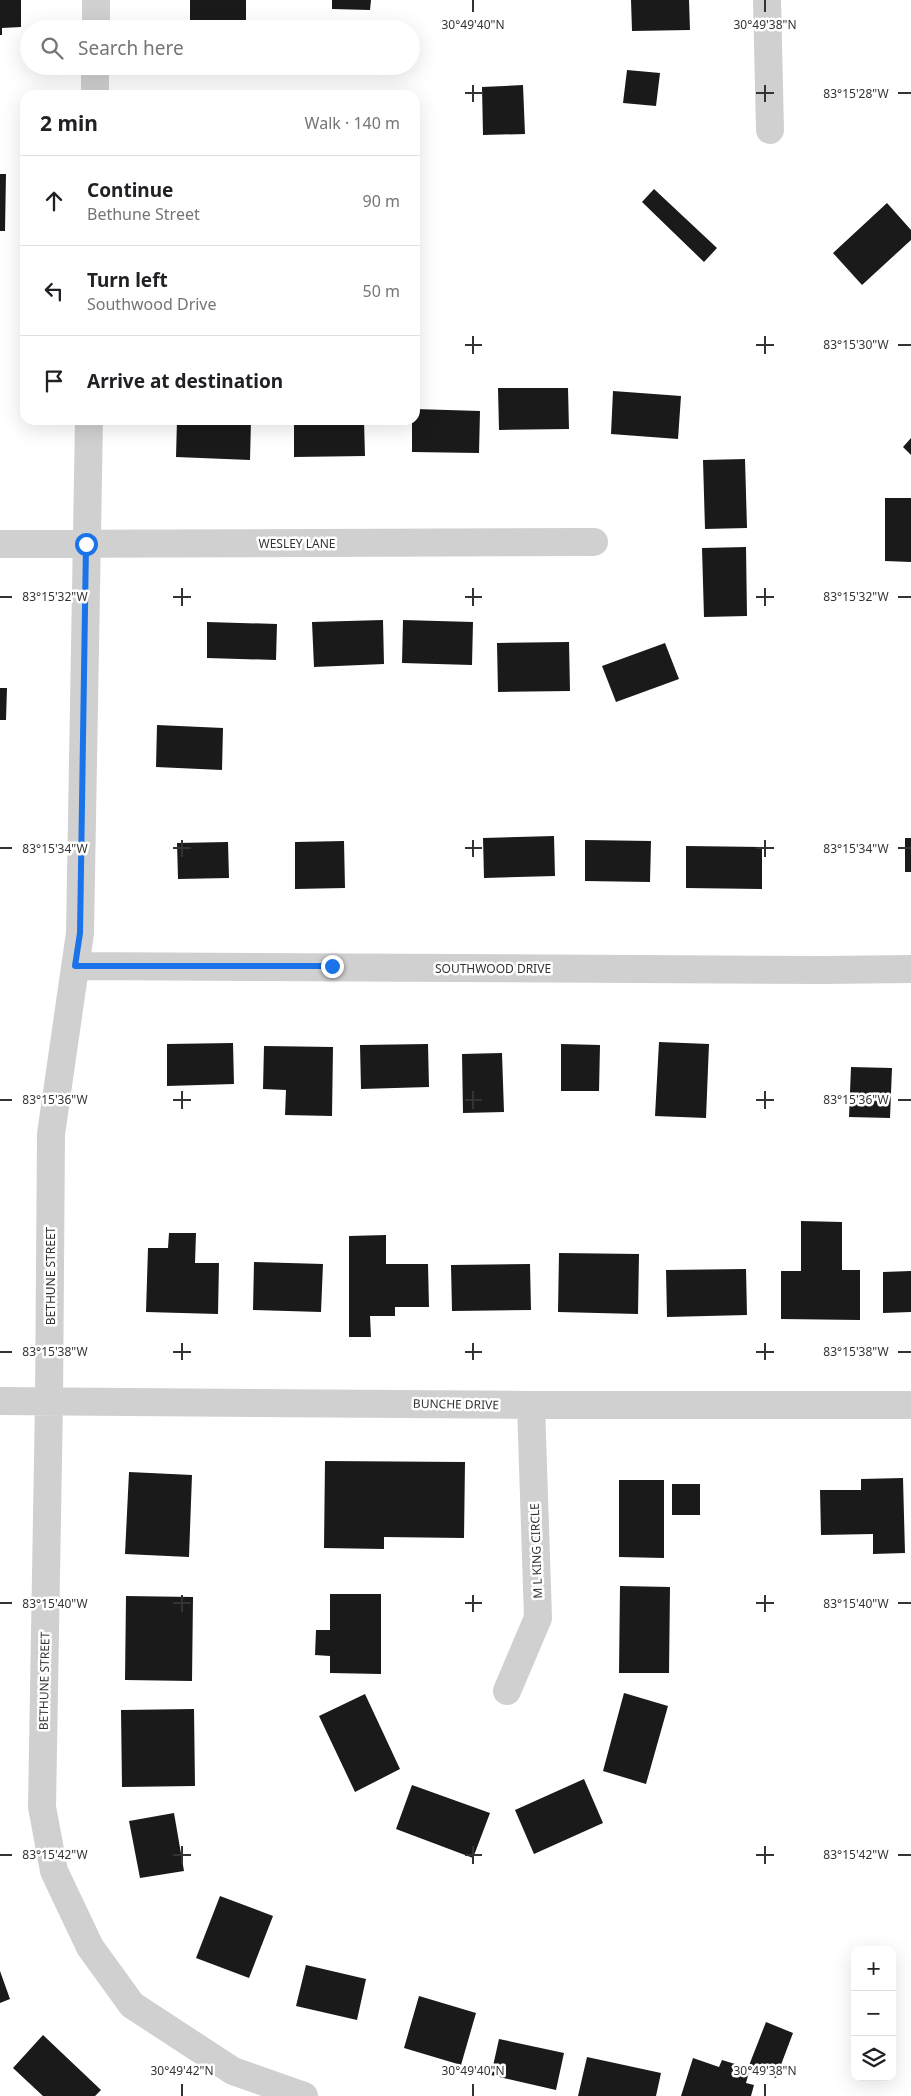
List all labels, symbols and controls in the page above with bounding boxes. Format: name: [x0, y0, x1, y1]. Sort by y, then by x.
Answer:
text: 30°49'40"N: [441, 16, 505, 33]
text: 30°49'38"N: [733, 16, 797, 33]
search box: [20, 20, 420, 75]
icon: search: [38, 34, 66, 62]
text: Search here: [78, 35, 184, 61]
text: 83°15'28"W: [823, 85, 889, 102]
text: 2 min: [40, 109, 98, 137]
text: Walk · 140 m: [305, 112, 400, 134]
text: Continue: [87, 177, 173, 203]
icon: ahead: [40, 187, 68, 215]
text: 90 m: [363, 190, 400, 212]
text: Bethune Street: [87, 203, 200, 225]
text: Turn left: [87, 267, 168, 293]
icon: left: [40, 277, 68, 305]
text: 50 m: [363, 280, 400, 302]
text: Southwood Drive: [87, 293, 217, 315]
text: 83°15'30"W: [823, 336, 889, 353]
icon: arrive: [40, 367, 68, 395]
text: Arrive at destination: [87, 368, 283, 394]
route start: [75, 533, 98, 556]
street label: WESLEY LANE: [258, 535, 336, 552]
text: 83°15'32"W: [22, 588, 88, 605]
text: 83°15'32"W: [823, 588, 889, 605]
text: 83°15'34"W: [22, 840, 88, 857]
text: 83°15'34"W: [823, 840, 889, 857]
route end: [321, 955, 344, 978]
street label: SOUTHWOOD DRIVE: [435, 960, 551, 977]
text: 83°15'36"W: [22, 1091, 88, 1108]
text: 83°15'36"W: [823, 1091, 889, 1108]
street label: BETHUNE STREET: [42, 1226, 59, 1325]
text: 83°15'38"W: [22, 1343, 88, 1360]
text: 83°15'38"W: [823, 1343, 889, 1360]
street label: BUNCHE DRIVE: [413, 1395, 499, 1413]
street label: M L KING CIRCLE: [526, 1503, 546, 1599]
text: 83°15'40"W: [22, 1595, 88, 1612]
text: 83°15'40"W: [823, 1595, 889, 1612]
street label: BETHUNE STREET: [35, 1631, 53, 1730]
text: 83°15'42"W: [22, 1846, 88, 1863]
text: 83°15'42"W: [823, 1846, 889, 1863]
map controls: [851, 1946, 896, 2081]
button: +: [851, 1946, 896, 1991]
button: −: [851, 1991, 896, 2036]
button: layers: [851, 2036, 896, 2081]
text: 30°49'42"N: [150, 2062, 214, 2079]
text: 30°49'40"N: [441, 2062, 505, 2079]
text: 30°49'38"N: [733, 2062, 797, 2079]

